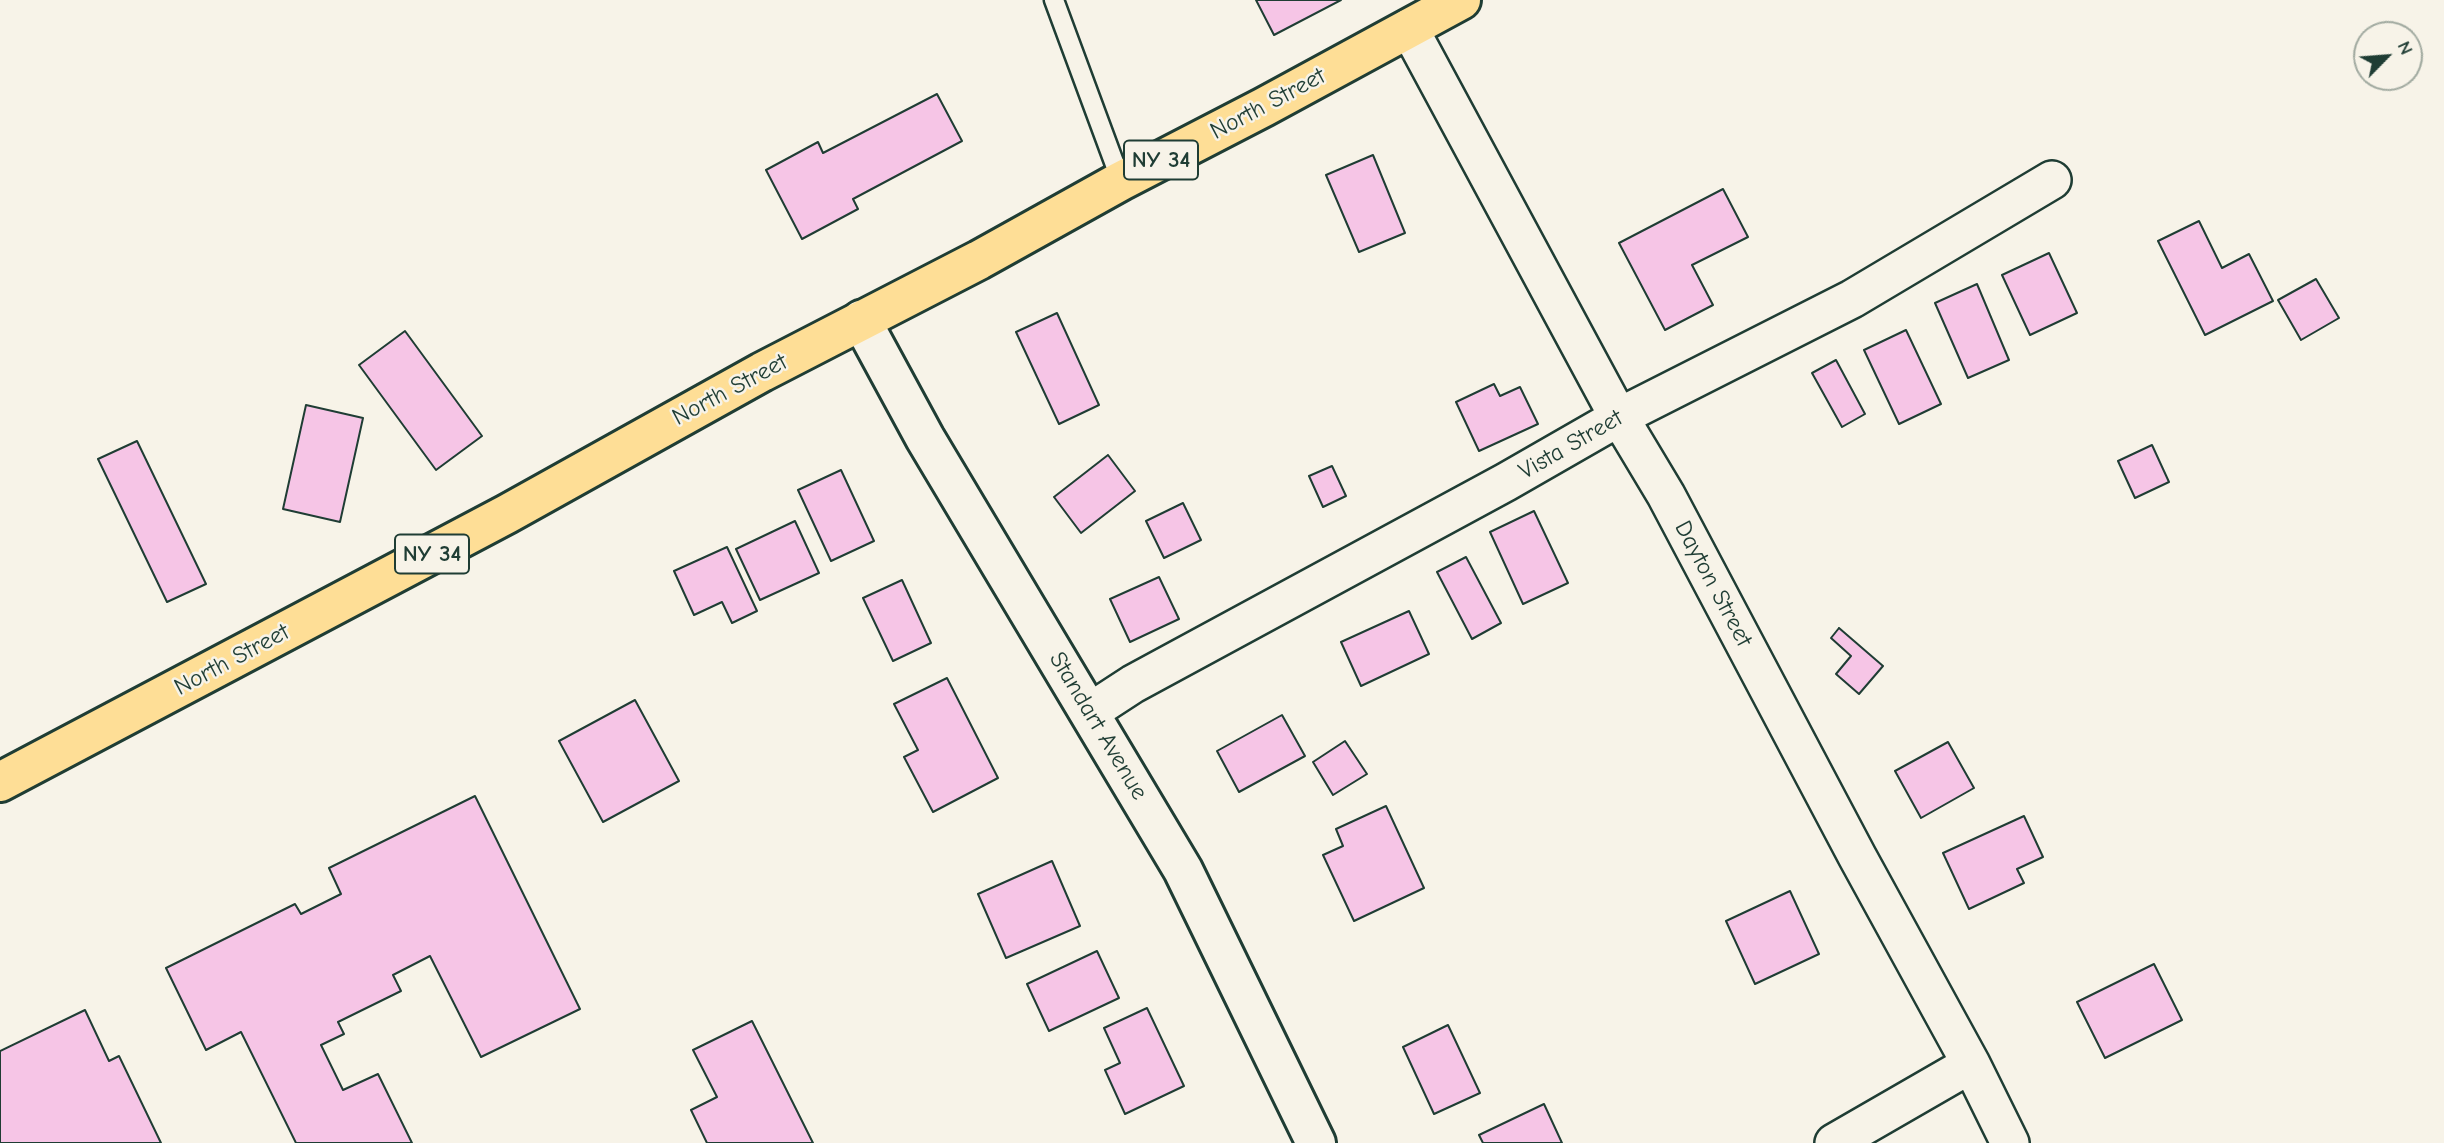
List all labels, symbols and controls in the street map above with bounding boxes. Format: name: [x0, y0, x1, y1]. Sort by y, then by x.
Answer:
north arrow: [2353, 21, 2423, 91]
text: N: [2393, 38, 2418, 58]
street label: North Street: [1206, 62, 1330, 146]
road number: NY 34: [1124, 140, 1198, 180]
street label: North Street: [668, 348, 792, 432]
street label: Vista Street: [1514, 404, 1628, 486]
street label: Dayton Street: [1668, 516, 1758, 652]
road number: NY 34: [395, 534, 469, 574]
street label: North Street: [170, 618, 294, 702]
street label: Standart Avenue: [1042, 647, 1154, 805]

